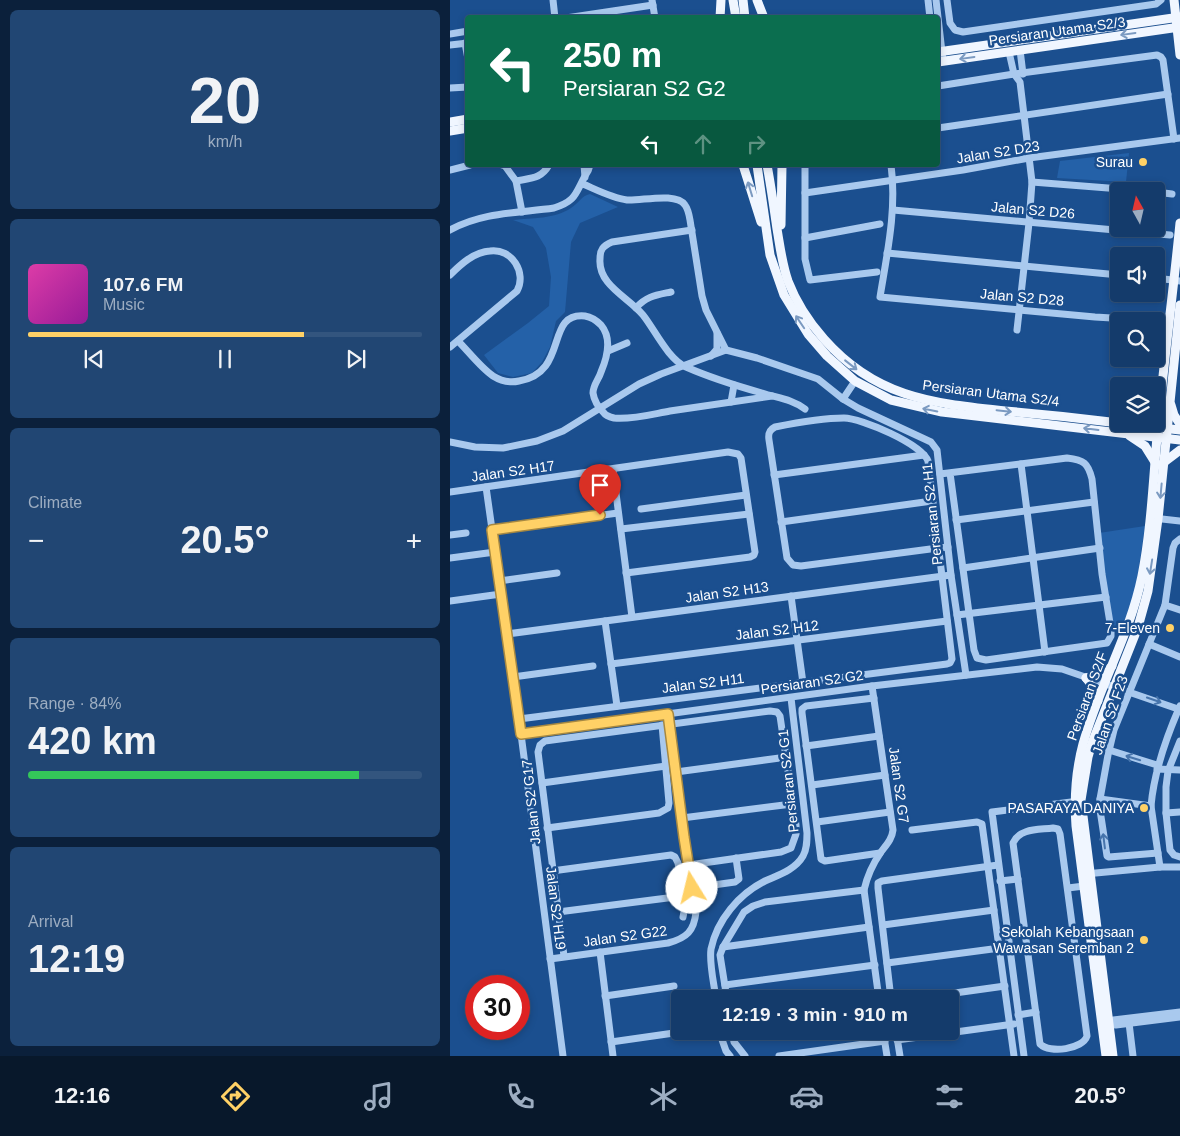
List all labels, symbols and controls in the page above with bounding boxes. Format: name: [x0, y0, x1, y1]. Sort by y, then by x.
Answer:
street label: Persiaran Utama S2/3: [988, 13, 1127, 49]
one-way arrow: [1121, 30, 1137, 40]
icon: left: [480, 35, 545, 100]
text: 250 m: [563, 35, 662, 74]
one-way arrow: [960, 53, 976, 63]
text: 20: [189, 64, 261, 137]
text: Persiaran S2 G2: [563, 76, 726, 101]
icon: left: [636, 130, 664, 158]
icon: ahead: [689, 130, 717, 158]
icon: right: [742, 130, 770, 158]
text: km/h: [208, 133, 242, 150]
street label: Jalan S2 D23: [955, 137, 1041, 166]
place label: Surau: [1096, 154, 1133, 170]
marker: Surau: [1137, 156, 1149, 168]
one-way arrow: [745, 181, 755, 197]
north arrow: [1110, 182, 1165, 238]
map controls: [1110, 182, 1165, 432]
street label: Jalan S2 D26: [990, 198, 1076, 222]
button: sound: [1110, 247, 1165, 302]
text: 107.6 FM: [103, 274, 183, 295]
street label: Jalan S2 D28: [979, 285, 1065, 309]
text: Music: [103, 296, 145, 313]
button: search: [1110, 312, 1165, 367]
one-way arrow: [794, 315, 804, 329]
icon: previous: [80, 345, 108, 373]
icon: pause: [211, 345, 239, 373]
icon: next: [342, 345, 370, 373]
one-way arrow: [844, 359, 857, 370]
street label: Persiaran Utama S2/4: [922, 377, 1061, 409]
button: layers: [1110, 377, 1165, 432]
one-way arrow: [922, 405, 938, 414]
one-way arrow: [996, 406, 1012, 415]
one-way arrow: [1083, 424, 1099, 434]
street label: Jalan S2 H17: [470, 457, 556, 485]
street label: Persiaran S2 H1: [919, 462, 945, 566]
pin: [579, 464, 621, 515]
icon: arrive: [586, 471, 614, 499]
one-way arrow: [1156, 483, 1165, 499]
text: Climate: [28, 494, 82, 511]
text: 20.5°: [180, 519, 270, 561]
text: −: [28, 525, 44, 556]
text: +: [406, 525, 422, 556]
one-way arrow: [1146, 559, 1156, 575]
street label: Jalan S2 H13: [684, 578, 770, 606]
street label: Jalan S2 H12: [734, 617, 820, 643]
place label: 7-Eleven: [1105, 620, 1160, 636]
marker: 7-Eleven: [1164, 622, 1176, 634]
street label: Persiaran S2/F: [1064, 649, 1110, 743]
street label: Persiaran S2 G2: [760, 667, 865, 697]
street label: Jalan S2 H11: [661, 670, 745, 696]
street label: Jalan S2 F23: [1089, 673, 1131, 757]
text: Range · 84%: [28, 695, 121, 712]
one-way arrow: [1146, 696, 1162, 705]
text: 420 km: [28, 720, 157, 762]
street label: Persiaran S2 G1: [775, 728, 801, 833]
street label: Jalan S2 G7: [886, 746, 912, 824]
one-way arrow: [1125, 752, 1141, 762]
street label: Jalan S2 G17: [519, 759, 543, 845]
place label: PASARAYA DANIYA: [1007, 800, 1135, 816]
marker: PASARAYA DANIYA: [1138, 802, 1150, 814]
one-way arrow: [1099, 834, 1109, 850]
position arrow: [665, 861, 717, 913]
street label: Jalan S2 H19: [543, 865, 569, 951]
text: Arrival: [28, 913, 73, 930]
street label: Jalan S2 G22: [582, 922, 668, 950]
place label: Sekolah Kebangsaan Wawasan Seremban 2: [993, 924, 1134, 956]
marker: Sekolah Kebangsaan Wawasan Seremban 2: [1138, 934, 1150, 946]
text: 12:19: [28, 938, 125, 980]
speed limit sign: 30: [465, 975, 530, 1040]
text: 12:19 · 3 min · 910 m: [722, 1004, 908, 1025]
icon: directions: [218, 1079, 253, 1114]
icon: music: [361, 1079, 396, 1114]
icon: phone: [503, 1079, 538, 1114]
icon: climate: [646, 1079, 681, 1114]
icon: car: [789, 1079, 824, 1114]
icon: filters: [932, 1079, 967, 1114]
text: 12:16: [54, 1083, 110, 1108]
text: 20.5°: [1074, 1083, 1126, 1108]

